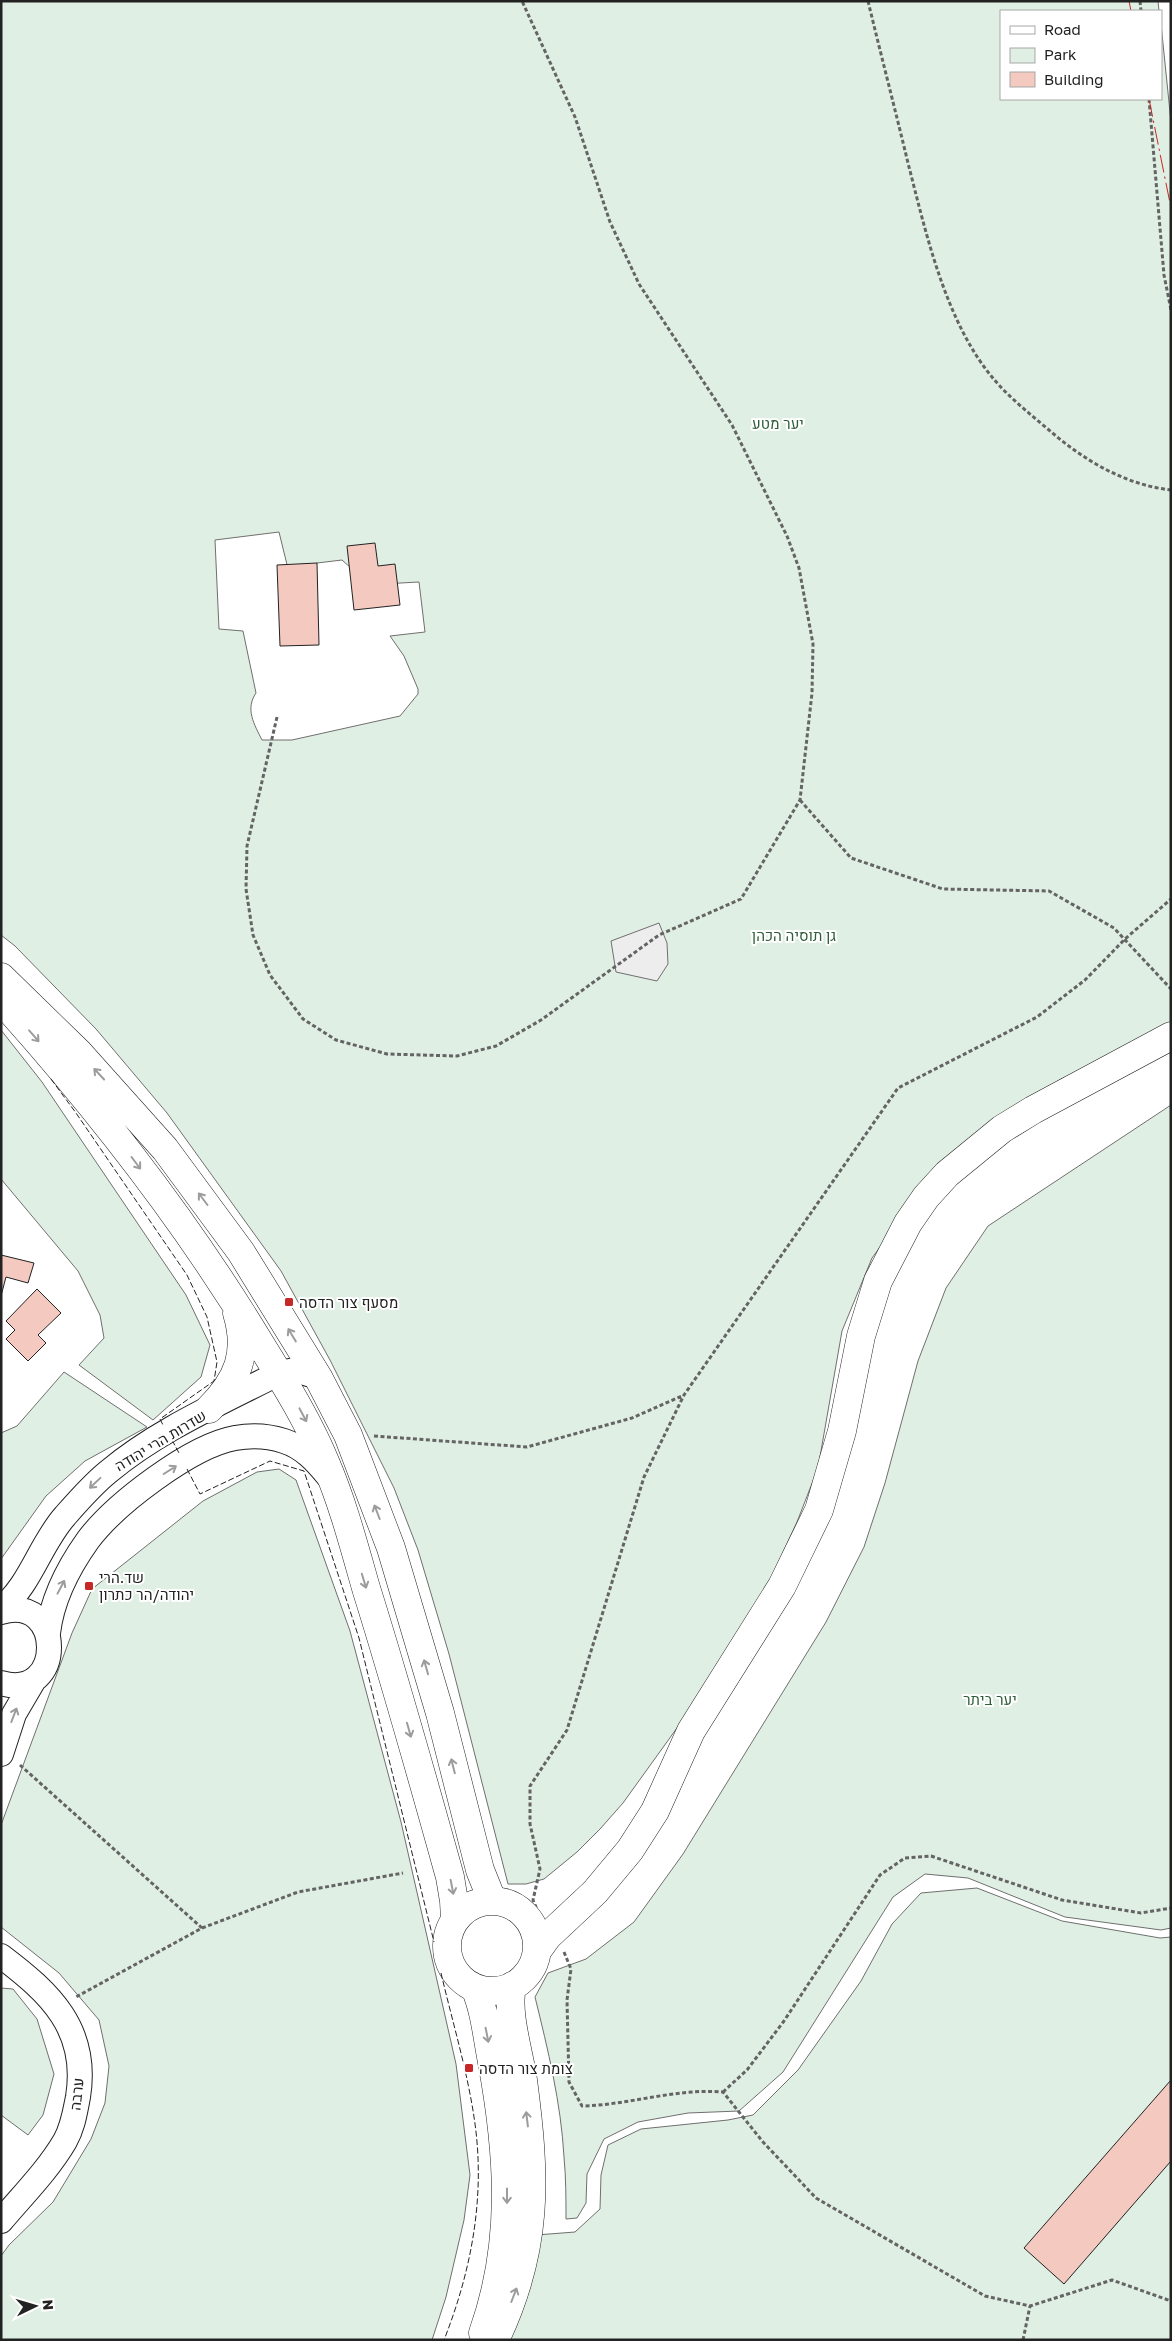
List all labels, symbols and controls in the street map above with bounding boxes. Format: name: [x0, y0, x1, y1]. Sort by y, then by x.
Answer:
legend: [1000, 10, 1162, 100]
text: Road: [1044, 20, 1081, 38]
text: Park: [1044, 45, 1077, 63]
text: Building: [1044, 70, 1104, 88]
park label: יער מטע: [752, 414, 804, 432]
park label: גן תוסיה הכהן: [752, 926, 836, 944]
one-way arrow: [28, 1030, 39, 1043]
one-way arrow: [93, 1068, 105, 1081]
one-way arrow: [131, 1156, 141, 1170]
one-way arrow: [198, 1192, 208, 1206]
place label: מסעף צור הדסה: [299, 1293, 398, 1311]
marker: מסעף צור הדסה: [283, 1296, 295, 1308]
one-way arrow: [287, 1329, 297, 1343]
street label: שדרות הרי יהודה: [111, 1406, 209, 1474]
one-way arrow: [298, 1408, 308, 1423]
one-way arrow: [162, 1464, 176, 1474]
one-way arrow: [89, 1477, 102, 1489]
one-way arrow: [372, 1505, 382, 1520]
place label: שד.הרי יהודה/הר כתרון: [99, 1568, 194, 1603]
one-way arrow: [360, 1572, 370, 1588]
one-way arrow: [56, 1579, 66, 1594]
marker: שד.הרי יהודה/הר כתרון: [83, 1580, 95, 1592]
one-way arrow: [421, 1659, 431, 1675]
park label: יער ביתר: [963, 1690, 1017, 1708]
one-way arrow: [10, 1708, 20, 1723]
one-way arrow: [405, 1721, 414, 1737]
one-way arrow: [448, 1758, 457, 1774]
one-way arrow: [447, 1878, 457, 1894]
one-way arrow: [483, 2027, 492, 2043]
place label: צומת צור הדסה: [479, 2059, 573, 2077]
marker: צומת צור הדסה: [463, 2062, 475, 2074]
street label: ערבה: [65, 2077, 87, 2111]
one-way arrow: [522, 2111, 532, 2127]
one-way arrow: [502, 2188, 512, 2204]
north arrow: [10, 2281, 60, 2331]
one-way arrow: [510, 2288, 519, 2303]
text: N: [40, 2299, 57, 2311]

